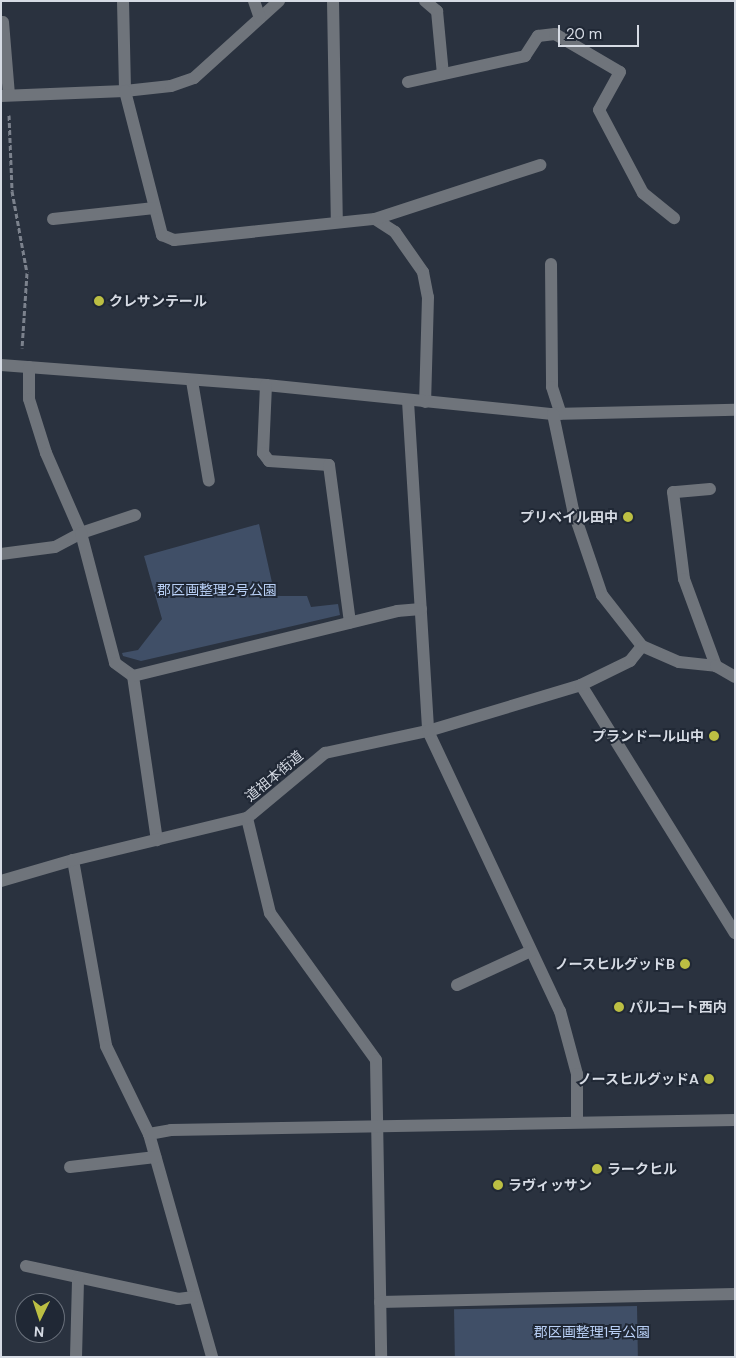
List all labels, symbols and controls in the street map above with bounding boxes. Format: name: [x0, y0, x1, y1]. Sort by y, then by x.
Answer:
scale bar: [561, 15, 642, 47]
text: 20 m: [566, 24, 602, 44]
place label: クレサンテール: [109, 293, 207, 309]
marker: クレサンテール: [93, 295, 105, 307]
place label: プリベイル田中: [520, 509, 618, 525]
marker: プリベイル田中: [622, 511, 634, 523]
park label: 郡区画整理2号公園: [157, 582, 277, 598]
place label: プランドール山中: [592, 728, 704, 744]
marker: プランドール山中: [708, 730, 720, 742]
street label: 道祖本街道: [242, 747, 306, 805]
place label: ノースヒルグッドB: [554, 956, 675, 972]
marker: ノースヒルグッドB: [679, 958, 691, 970]
place label: パルコート西内: [629, 999, 727, 1015]
marker: パルコート西内: [613, 1001, 625, 1013]
place label: ノースヒルグッドA: [577, 1071, 699, 1087]
marker: ノースヒルグッドA: [703, 1073, 715, 1085]
place label: ラークヒル: [607, 1161, 677, 1177]
marker: ラークヒル: [591, 1163, 603, 1175]
place label: ラヴィッサン: [508, 1177, 592, 1193]
marker: ラヴィッサン: [492, 1179, 504, 1191]
north arrow: [15, 1293, 65, 1343]
text: N: [33, 1323, 45, 1341]
park label: 郡区画整理1号公園: [534, 1324, 650, 1340]

